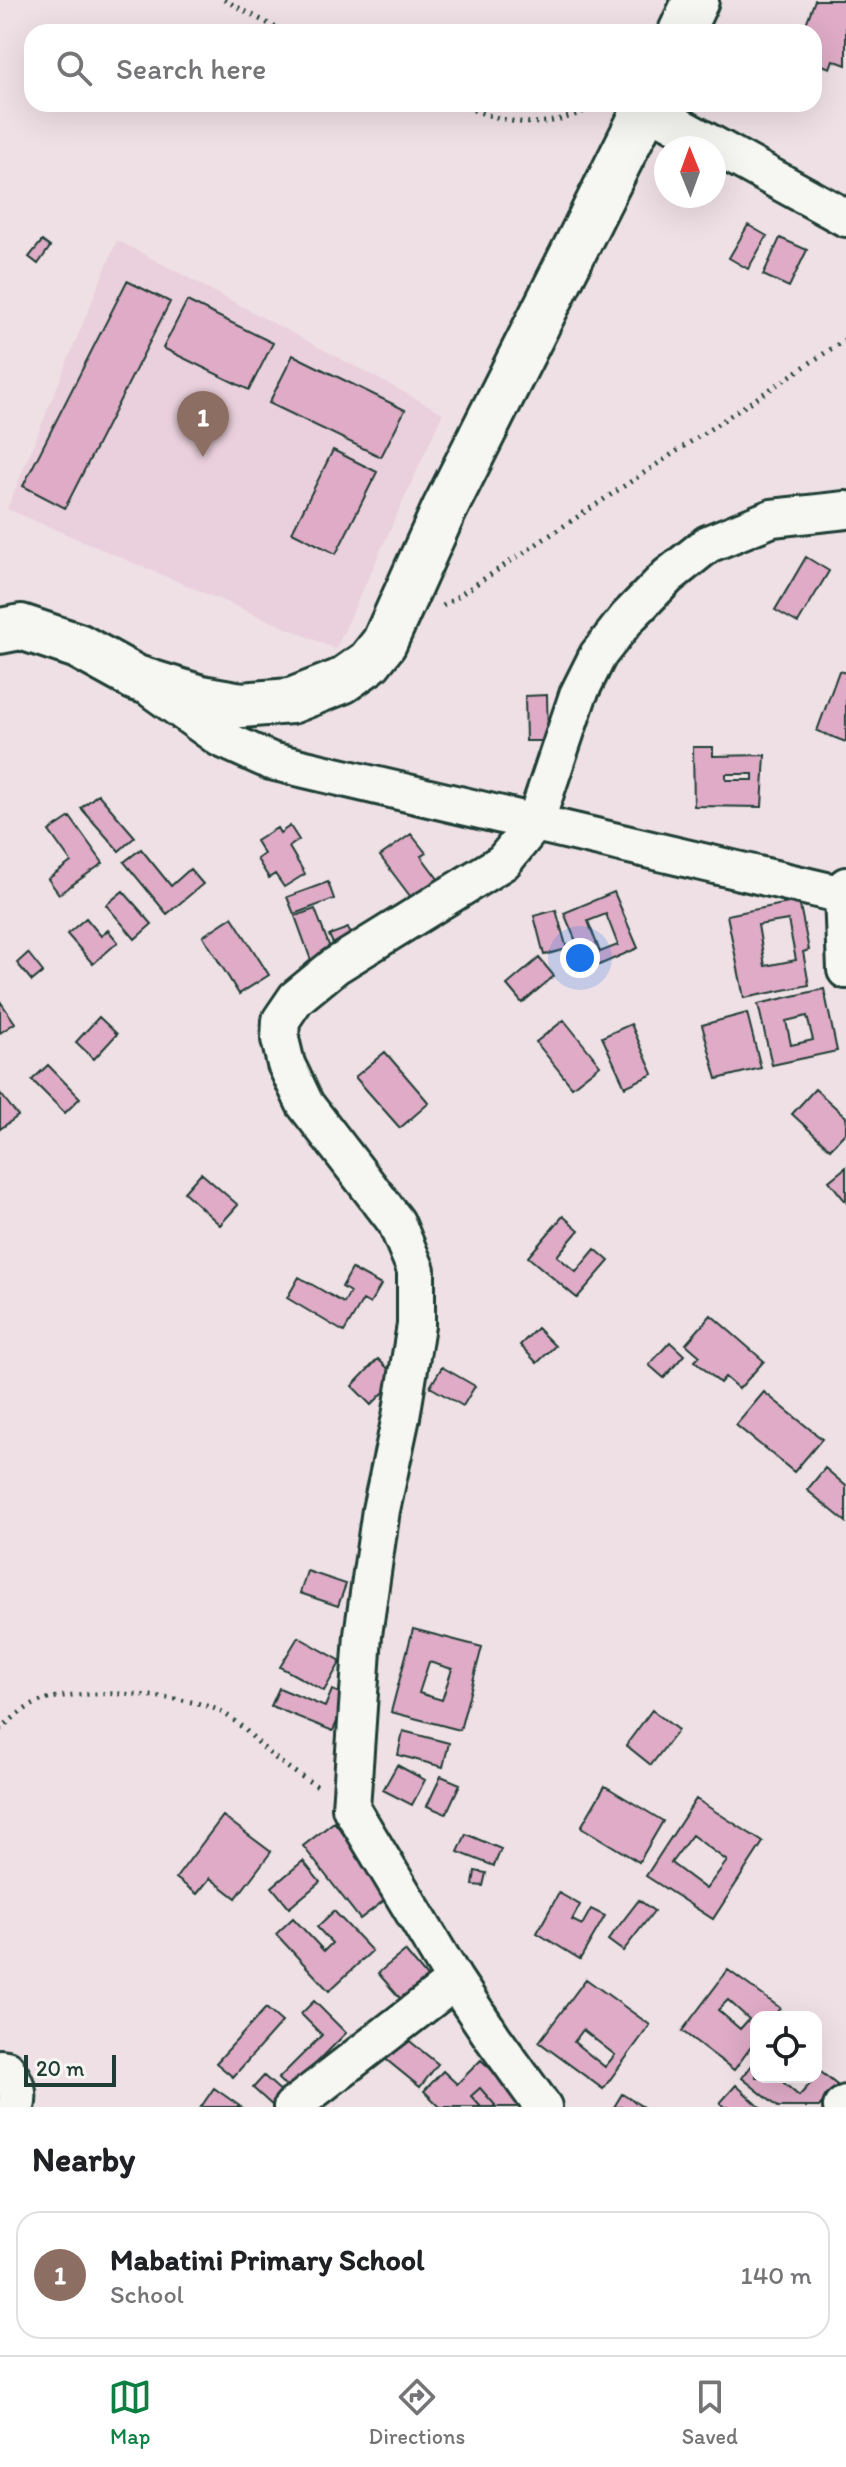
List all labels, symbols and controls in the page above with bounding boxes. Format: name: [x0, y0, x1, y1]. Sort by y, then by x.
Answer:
search box: [24, 24, 822, 112]
icon: search: [52, 46, 96, 90]
text: Search here: [116, 50, 266, 87]
north arrow: [654, 136, 726, 208]
pin: 1: [177, 391, 229, 457]
your location: [560, 938, 600, 978]
map controls: [750, 2011, 822, 2083]
button: locate: [750, 2011, 822, 2083]
scale bar: [24, 2051, 116, 2087]
text: 20 m: [36, 2055, 85, 2082]
text: Nearby: [32, 2139, 135, 2180]
text: Mabatini Primary School: [110, 2241, 425, 2278]
text: 1: [54, 2259, 66, 2291]
text: 140 m: [741, 2259, 812, 2291]
text: School: [110, 2278, 184, 2310]
tab: Map: [108, 2375, 152, 2450]
tab: Directions: [369, 2375, 465, 2450]
tab: Saved: [682, 2375, 738, 2450]

